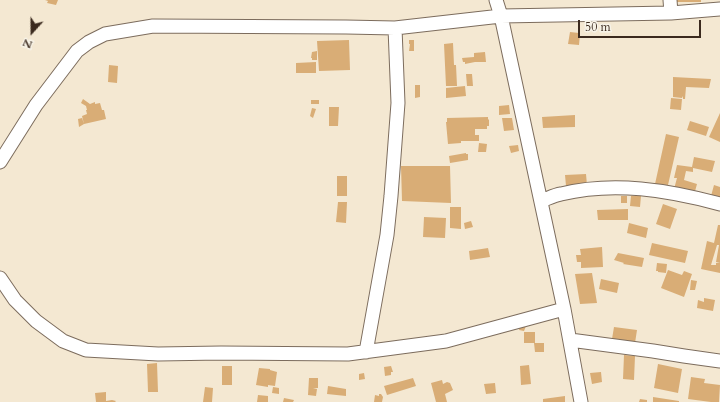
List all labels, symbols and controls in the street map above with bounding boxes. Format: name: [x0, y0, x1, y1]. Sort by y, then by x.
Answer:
north arrow: [12, 12, 52, 52]
scale bar: [580, 12, 703, 38]
text: 50 m: [585, 19, 611, 35]
text: N: [20, 35, 35, 52]

